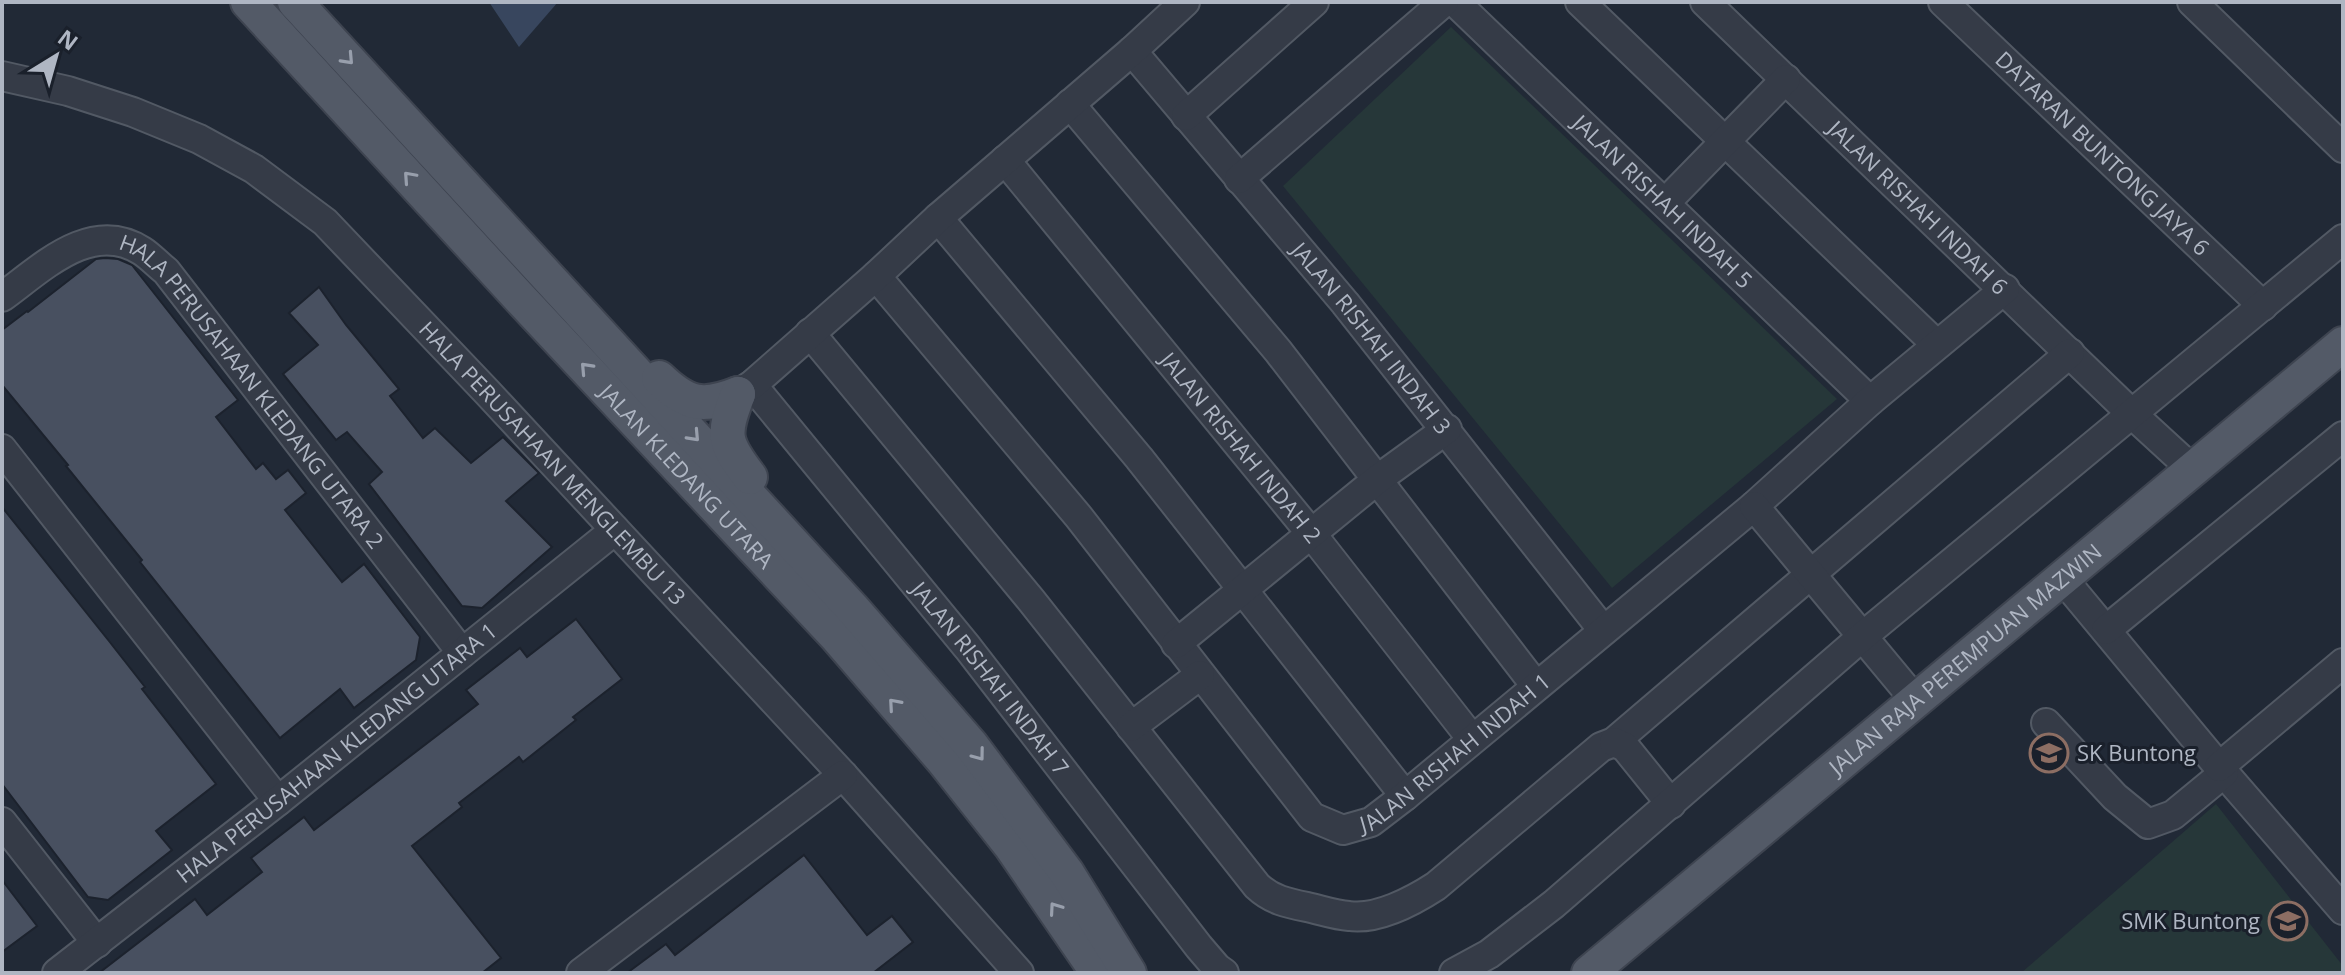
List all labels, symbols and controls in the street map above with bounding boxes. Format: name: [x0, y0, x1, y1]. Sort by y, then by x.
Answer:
north arrow: [16, 16, 96, 96]
text: N: [52, 22, 85, 57]
street label: DATARAN BUNTONG JAYA 6: [1990, 44, 2217, 262]
one-way arrow: [338, 50, 352, 65]
street label: JALAN RISHAH INDAH 5: [1565, 106, 1760, 294]
street label: JALAN RISHAH INDAH 6: [1821, 112, 2015, 300]
one-way arrow: [405, 172, 419, 187]
street label: HALA PERUSAHAAN KLEDANG UTARA 2: [116, 226, 391, 554]
street label: JALAN RISHAH INDAH 3: [1284, 234, 1459, 440]
street label: HALA PERUSAHAAN MENGLEMBU 13: [413, 314, 693, 611]
street label: JALAN RISHAH INDAH 2: [1153, 344, 1329, 549]
one-way arrow: [581, 363, 595, 377]
street label: JALAN KLEDANG UTARA: [592, 375, 781, 574]
one-way arrow: [685, 427, 700, 441]
street label: JALAN RAJA PEREMPUAN MAZWIN: [1820, 536, 2107, 782]
street label: JALAN RISHAH INDAH 7: [904, 573, 1077, 781]
street label: HALA PERUSAHAAN KLEDANG UTARA 1: [169, 615, 503, 889]
street label: JALAN RISHAH INDAH 1: [1354, 666, 1556, 839]
one-way arrow: [889, 698, 904, 713]
school or university icon: SK Buntong: [2028, 732, 2070, 774]
place label: SK Buntong: [2077, 737, 2196, 767]
one-way arrow: [970, 746, 984, 761]
school or university icon: SMK Buntong: [2267, 900, 2309, 942]
one-way arrow: [1050, 903, 1065, 917]
place label: SMK Buntong: [2121, 905, 2260, 935]

